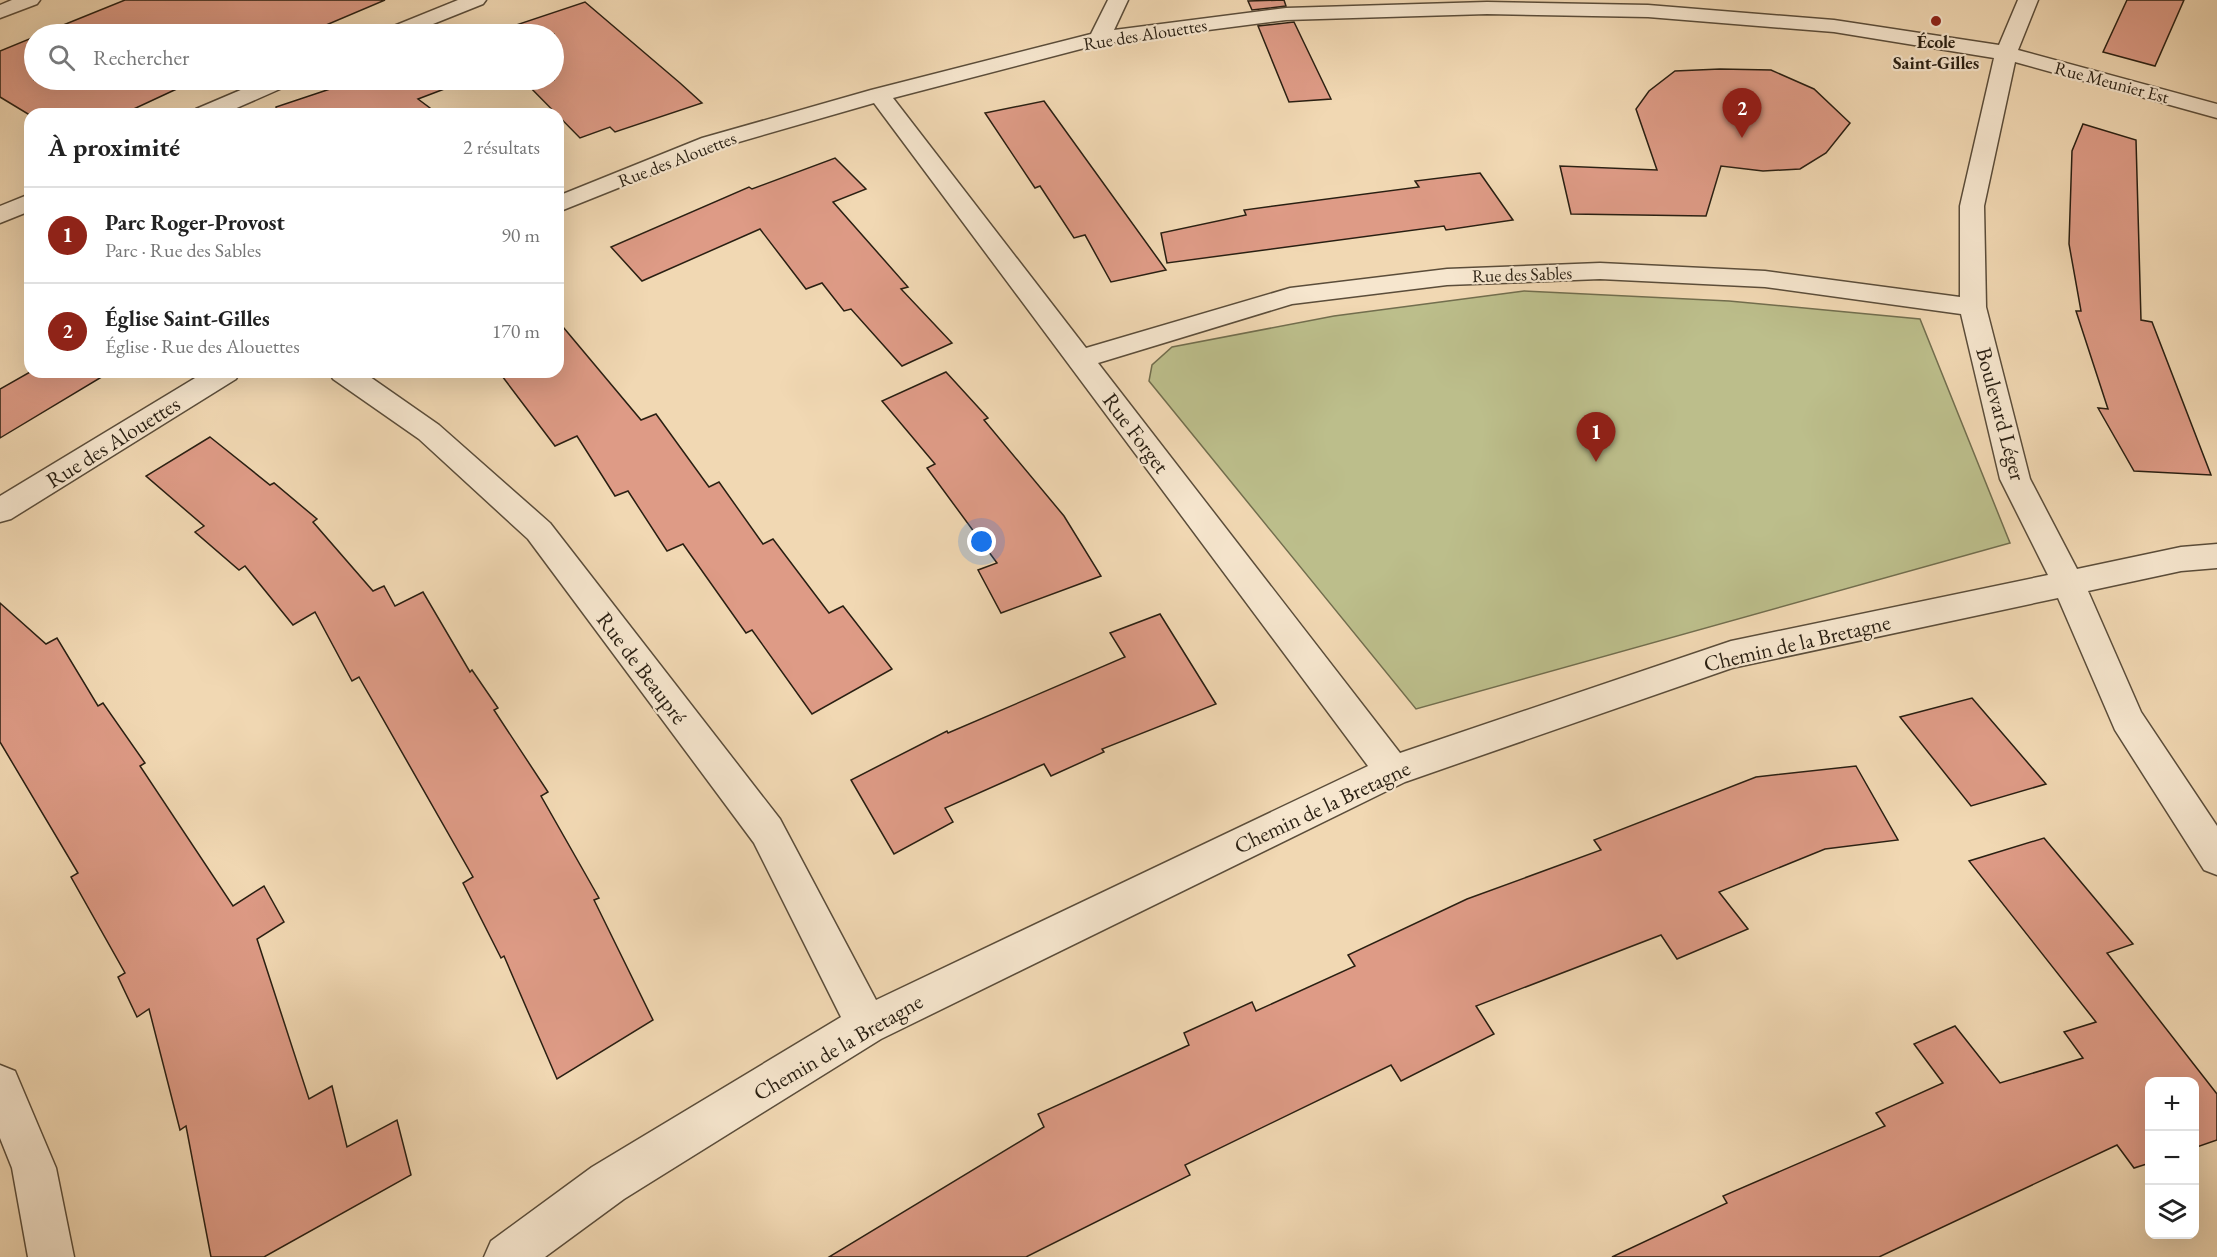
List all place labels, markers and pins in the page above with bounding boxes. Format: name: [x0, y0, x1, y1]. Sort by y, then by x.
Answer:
marker: École Saint-Gilles: [1929, 14, 1943, 28]
place label: École Saint-Gilles: [1893, 30, 1979, 74]
pin: 2: [1722, 88, 1762, 138]
pin: 1: [1576, 412, 1616, 462]

